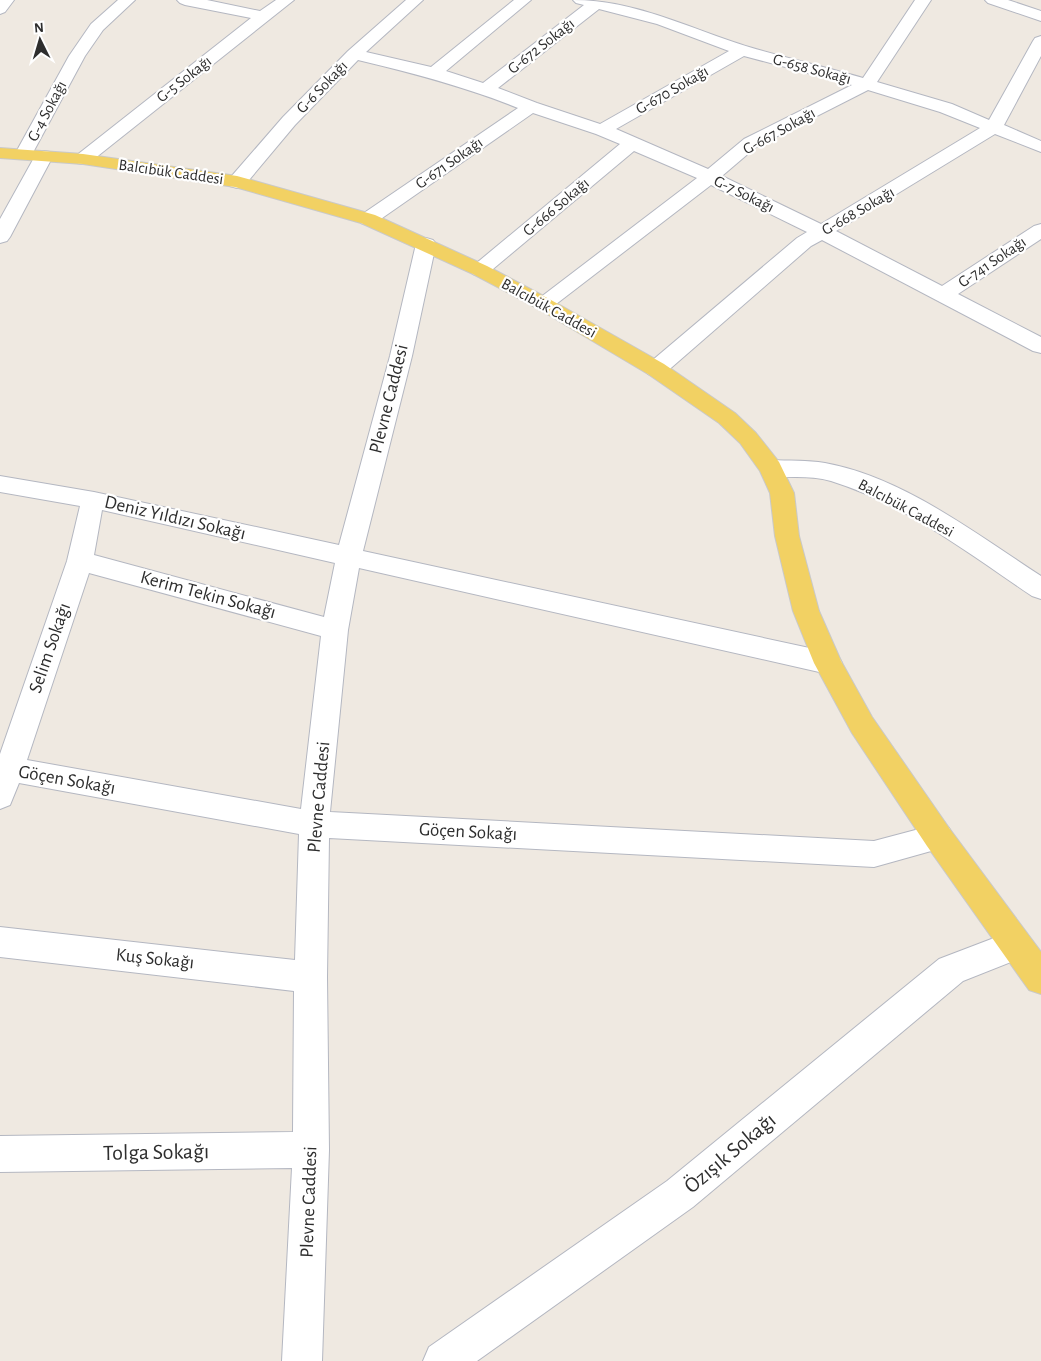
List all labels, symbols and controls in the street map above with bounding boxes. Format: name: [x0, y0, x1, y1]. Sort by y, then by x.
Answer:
north arrow: [15, 15, 65, 65]
street label: G-672 Sokağı: [505, 15, 577, 77]
text: N: [33, 21, 44, 35]
street label: G-658 Sokağı: [771, 51, 853, 87]
street label: G-5 Sokağı: [153, 53, 215, 105]
street label: G-6 Sokağı: [293, 58, 351, 116]
street label: G-670 Sokağı: [633, 63, 711, 117]
street label: G-4 Sokağı: [24, 78, 70, 144]
street label: G-667 Sokağı: [740, 105, 818, 157]
street label: G-671 Sokağı: [412, 134, 486, 192]
street label: Balcıbük Caddesi: [118, 157, 224, 187]
street label: G-7 Sokağı: [711, 173, 777, 215]
street label: G-666 Sokağı: [520, 175, 592, 239]
street label: G-668 Sokağı: [819, 184, 897, 238]
street label: G-741 Sokağı: [955, 234, 1029, 290]
street label: Balcıbük Caddesi: [499, 275, 599, 341]
street label: Plevne Caddesi: [366, 342, 412, 456]
street label: Balcıbük Caddesi: [856, 476, 956, 540]
street label: Deniz Yıldızı Sokağı: [103, 493, 247, 543]
street label: Kerim Tekin Sokağı: [138, 568, 278, 622]
street label: Selim Sokağı: [26, 601, 74, 695]
street label: Plevne Caddesi: [305, 740, 333, 854]
street label: Göçen Sokağı: [17, 762, 117, 798]
street label: Göçen Sokağı: [418, 820, 518, 844]
street label: Kuş Sokağı: [115, 945, 195, 973]
street label: Özışık Sokağı: [680, 1109, 780, 1197]
street label: Tolga Sokağı: [103, 1140, 209, 1164]
street label: Plevne Caddesi: [298, 1146, 320, 1258]

